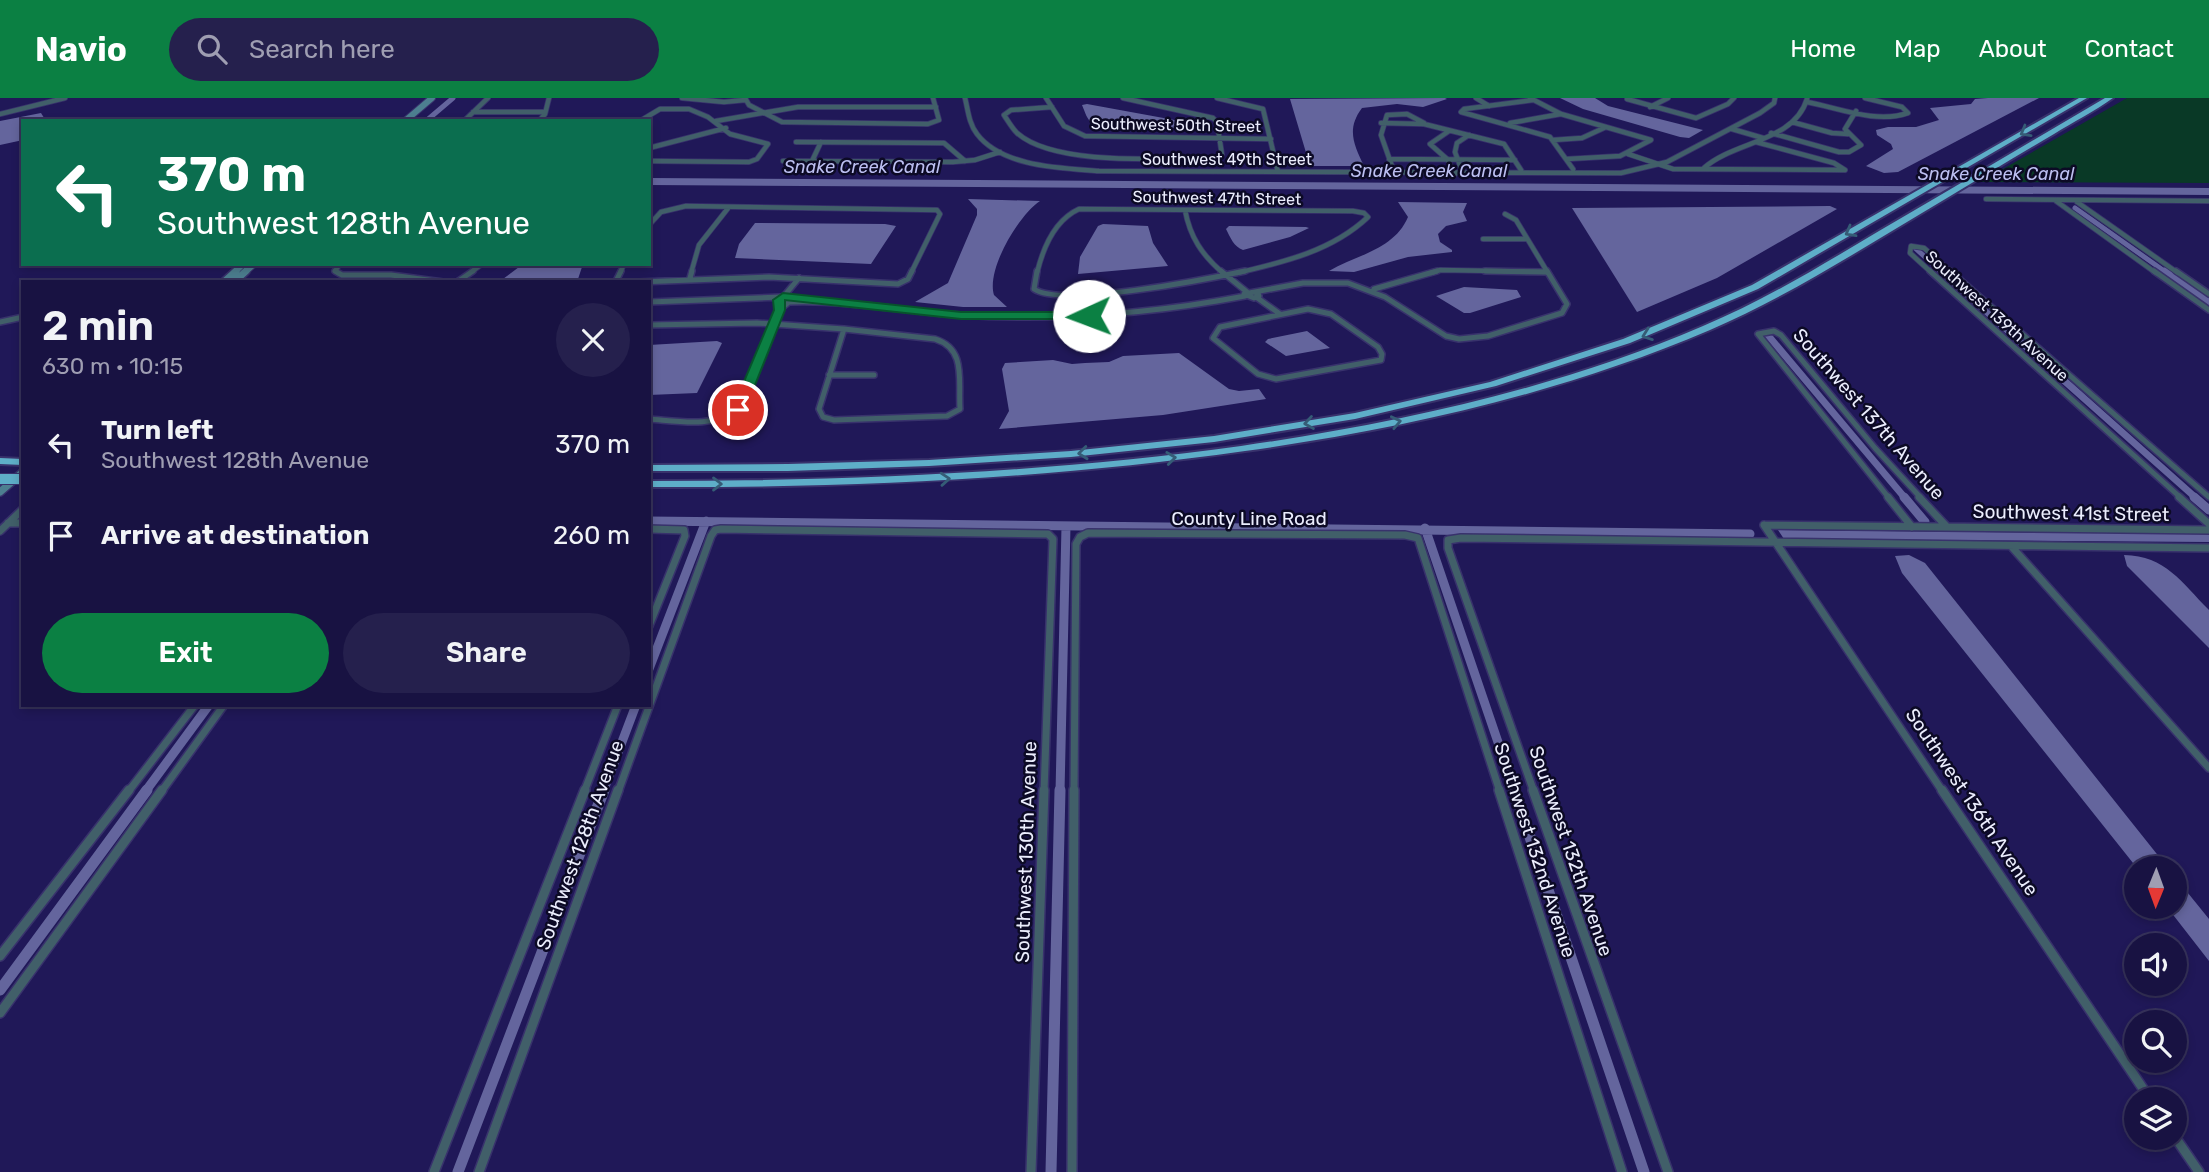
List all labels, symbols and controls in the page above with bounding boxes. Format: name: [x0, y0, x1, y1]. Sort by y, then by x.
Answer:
search box: [169, 18, 659, 81]
text: Navio: [35, 30, 127, 69]
icon: search: [193, 30, 231, 68]
text: Search here: [249, 34, 395, 65]
text: Home: [1790, 35, 1856, 63]
text: Map: [1894, 35, 1941, 63]
text: About: [1979, 35, 2047, 63]
text: Contact: [2085, 35, 2174, 63]
street label: Southwest 50th Street: [1091, 114, 1261, 136]
one-way arrow: [2020, 124, 2032, 137]
text: 370 m: [157, 145, 306, 203]
icon: left: [42, 147, 133, 238]
street label: Southwest 49th Street: [1142, 150, 1312, 169]
water label: Snake Creek Canal: [784, 156, 941, 178]
water label: Snake Creek Canal: [1351, 160, 1508, 182]
water label: Snake Creek Canal: [1918, 163, 2075, 185]
street label: Southwest 47th Street: [1133, 187, 1301, 209]
text: Southwest 128th Avenue: [157, 204, 530, 242]
one-way arrow: [1844, 224, 1857, 237]
street label: Southwest 139th Avenue: [1922, 247, 2073, 385]
position arrow: [1052, 279, 1126, 353]
text: 2 min: [42, 301, 154, 351]
button: close: [556, 303, 630, 377]
street label: Southwest 137th Avenue: [1788, 324, 1950, 504]
one-way arrow: [1641, 326, 1653, 340]
text: 630 m · 10:15: [42, 352, 183, 380]
pin: [708, 380, 768, 440]
icon: arrive: [719, 391, 757, 429]
text: Turn left: [101, 415, 213, 446]
one-way arrow: [1303, 415, 1315, 430]
one-way arrow: [1390, 415, 1402, 430]
icon: left: [42, 426, 80, 464]
text: 370 m: [555, 429, 630, 460]
one-way arrow: [1078, 445, 1089, 460]
text: Southwest 128th Avenue: [101, 446, 369, 474]
one-way arrow: [1165, 450, 1177, 465]
one-way arrow: [940, 472, 951, 487]
one-way arrow: [713, 476, 723, 492]
street label: Southwest 41st Street: [1972, 500, 2170, 526]
street label: County Line Road: [1171, 507, 1327, 530]
icon: arrive: [42, 517, 80, 555]
text: Arrive at destination: [101, 520, 369, 551]
text: 260 m: [553, 520, 630, 551]
button: Exit: [42, 613, 329, 693]
button: Share: [343, 613, 630, 693]
street label: Southwest 136th Avenue: [1901, 704, 2043, 900]
street label: Southwest 128th Avenue: [531, 737, 629, 953]
street label: Southwest 132nd Avenue: [1489, 740, 1581, 960]
street label: Southwest 130th Avenue: [1011, 741, 1041, 963]
street label: Southwest 132th Avenue: [1524, 743, 1618, 959]
north arrow: [2124, 856, 2188, 919]
map controls: [2124, 856, 2187, 1150]
button: sound: [2124, 933, 2187, 996]
button: search: [2124, 1010, 2187, 1073]
button: layers: [2124, 1087, 2187, 1150]

